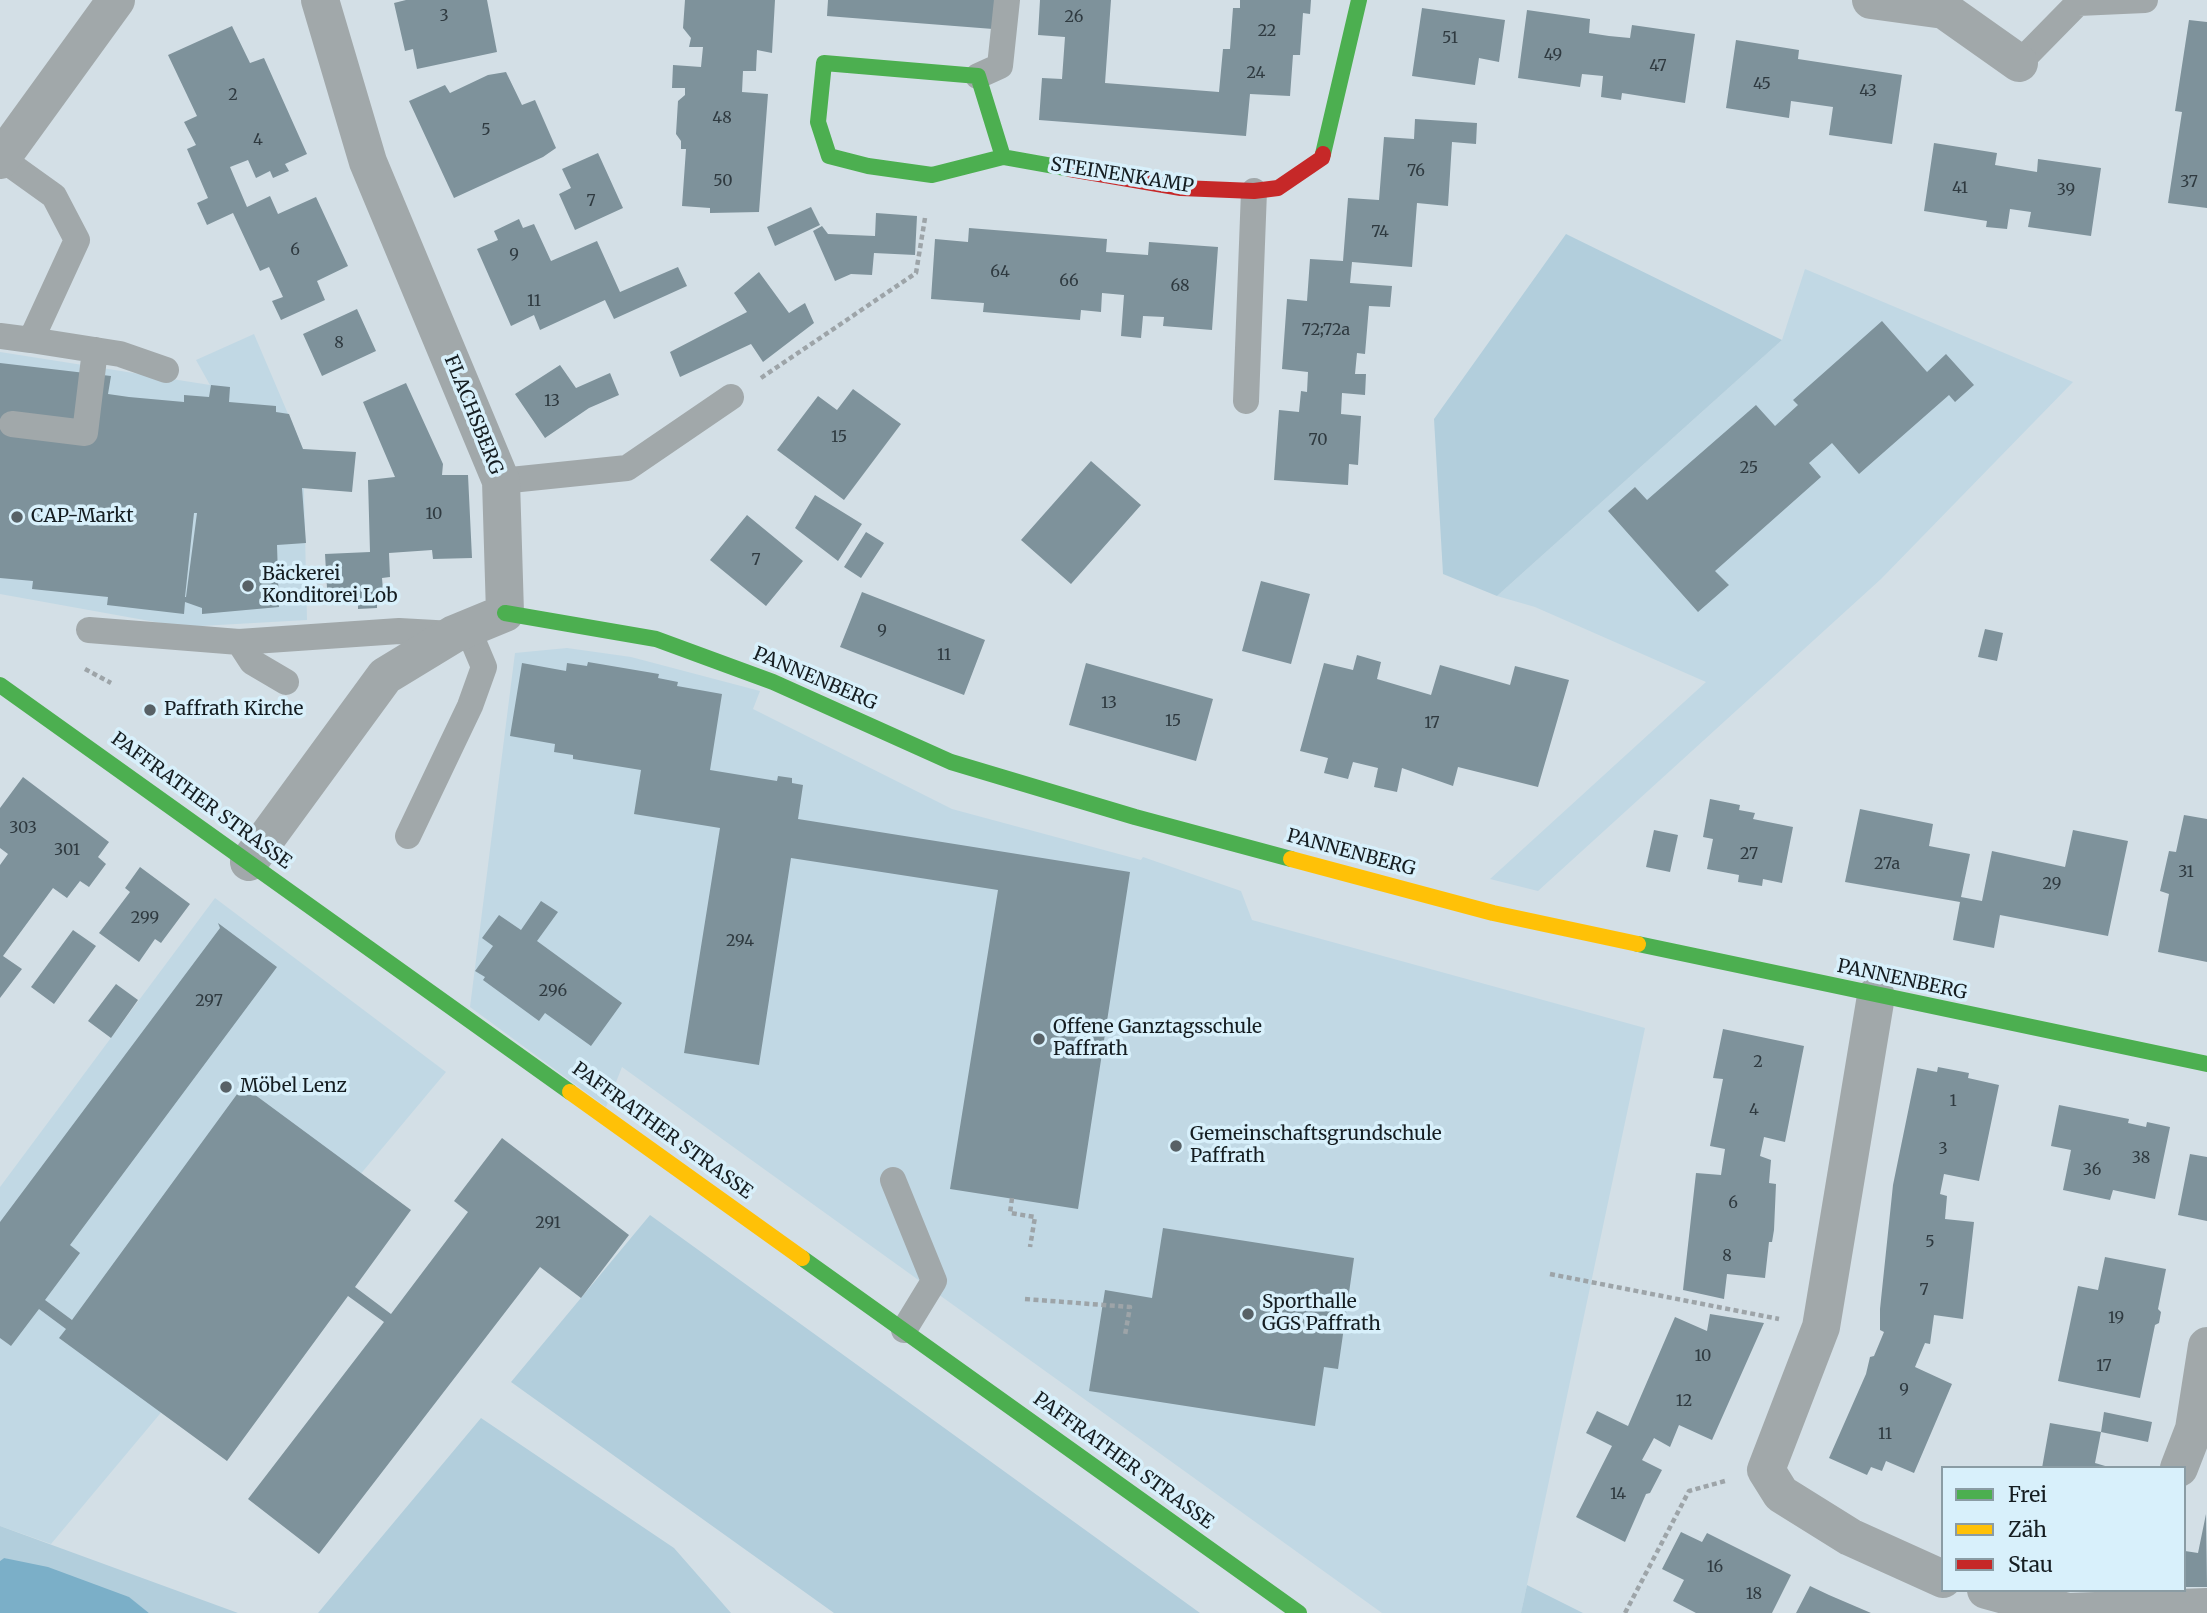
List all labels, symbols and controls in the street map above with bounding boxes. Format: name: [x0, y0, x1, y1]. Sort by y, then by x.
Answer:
house number: 3: [439, 6, 449, 26]
house number: 26: [1065, 7, 1083, 27]
house number: 22: [1258, 21, 1276, 41]
house number: 51: [1442, 28, 1458, 48]
house number: 49: [1544, 45, 1562, 65]
house number: 47: [1649, 56, 1667, 76]
house number: 24: [1247, 63, 1265, 83]
house number: 45: [1753, 74, 1771, 94]
house number: 43: [1859, 81, 1877, 101]
house number: 2: [228, 85, 238, 105]
house number: 48: [712, 108, 732, 128]
house number: 5: [481, 120, 491, 140]
house number: 4: [253, 130, 263, 150]
street label: STEINENKAMP: [1049, 153, 1195, 199]
house number: 76: [1407, 161, 1425, 181]
house number: 50: [713, 171, 733, 191]
house number: 37: [2180, 172, 2198, 192]
house number: 41: [1952, 178, 1968, 198]
house number: 39: [2057, 180, 2075, 200]
house number: 7: [586, 191, 596, 211]
house number: 74: [1371, 222, 1389, 242]
house number: 6: [290, 240, 300, 260]
house number: 9: [509, 245, 519, 265]
house number: 64: [990, 262, 1010, 282]
house number: 66: [1059, 271, 1079, 291]
house number: 68: [1170, 276, 1190, 296]
house number: 11: [527, 291, 541, 311]
house number: 72;72a: [1302, 320, 1350, 340]
house number: 8: [334, 333, 344, 353]
street label: FLACHSBERG: [439, 352, 507, 478]
house number: 13: [544, 391, 560, 411]
house number: 15: [831, 427, 847, 447]
house number: 70: [1309, 430, 1327, 450]
house number: 25: [1740, 458, 1758, 478]
house number: 10: [426, 504, 442, 524]
place label: CAP-Markt: [31, 506, 134, 528]
marker: CAP-Markt: [9, 509, 25, 525]
house number: 7: [751, 550, 761, 570]
place label: Bäckerei Konditorei Lob: [262, 564, 397, 608]
marker: Bäckerei Konditorei Lob: [240, 578, 256, 594]
house number: 9: [877, 621, 887, 641]
street label: PANNENBERG: [750, 643, 880, 715]
house number: 11: [937, 645, 951, 665]
house number: 13: [1101, 693, 1117, 713]
place label: Paffrath Kirche: [164, 699, 303, 721]
marker: Paffrath Kirche: [142, 702, 158, 718]
house number: 15: [1165, 711, 1181, 731]
house number: 17: [1424, 713, 1440, 733]
street label: PAFFRATHER STRASSE: [106, 728, 296, 874]
house number: 303: [9, 818, 37, 838]
street label: PANNENBERG: [1284, 825, 1418, 881]
house number: 301: [54, 840, 80, 860]
house number: 27: [1740, 844, 1758, 864]
house number: 27a: [1874, 854, 1900, 874]
house number: 31: [2178, 862, 2194, 882]
house number: 29: [2043, 874, 2061, 894]
house number: 299: [131, 908, 159, 928]
house number: 294: [726, 931, 754, 951]
street label: PANNENBERG: [1835, 955, 1969, 1005]
house number: 296: [539, 981, 567, 1001]
house number: 297: [195, 991, 223, 1011]
place label: Offene Ganztagsschule Paffrath: [1053, 1017, 1262, 1061]
marker: Offene Ganztagsschule Paffrath: [1031, 1031, 1047, 1047]
house number: 2: [1753, 1052, 1763, 1072]
street label: PAFFRATHER STRASSE: [567, 1058, 757, 1204]
place label: Möbel Lenz: [240, 1076, 347, 1098]
marker: Möbel Lenz: [218, 1079, 234, 1095]
house number: 1: [1949, 1091, 1957, 1111]
house number: 4: [1749, 1100, 1759, 1120]
place label: Gemeinschaftsgrundschule Paffrath: [1190, 1124, 1442, 1168]
marker: Gemeinschaftsgrundschule Paffrath: [1168, 1138, 1184, 1154]
house number: 3: [1938, 1139, 1948, 1159]
house number: 38: [2132, 1148, 2150, 1168]
house number: 36: [2083, 1160, 2101, 1180]
house number: 6: [1728, 1193, 1738, 1213]
house number: 291: [535, 1213, 561, 1233]
house number: 5: [1925, 1232, 1935, 1252]
house number: 8: [1722, 1246, 1732, 1266]
house number: 7: [1919, 1280, 1929, 1300]
place label: Sporthalle GGS Paffrath: [1262, 1292, 1381, 1336]
marker: Sporthalle GGS Paffrath: [1240, 1306, 1256, 1322]
house number: 19: [2108, 1308, 2124, 1328]
house number: 10: [1695, 1346, 1711, 1366]
house number: 17: [2096, 1356, 2112, 1376]
house number: 9: [1899, 1380, 1909, 1400]
street label: PAFFRATHER STRASSE: [1028, 1388, 1218, 1534]
house number: 12: [1676, 1391, 1692, 1411]
house number: 11: [1878, 1424, 1892, 1444]
legend: [1941, 1466, 2186, 1592]
text: Frei: [2008, 1481, 2047, 1508]
house number: 14: [1610, 1484, 1626, 1504]
text: Zäh: [2008, 1516, 2047, 1543]
text: Stau: [2008, 1551, 2053, 1578]
house number: 16: [1707, 1557, 1723, 1577]
house number: 18: [1746, 1584, 1762, 1604]

